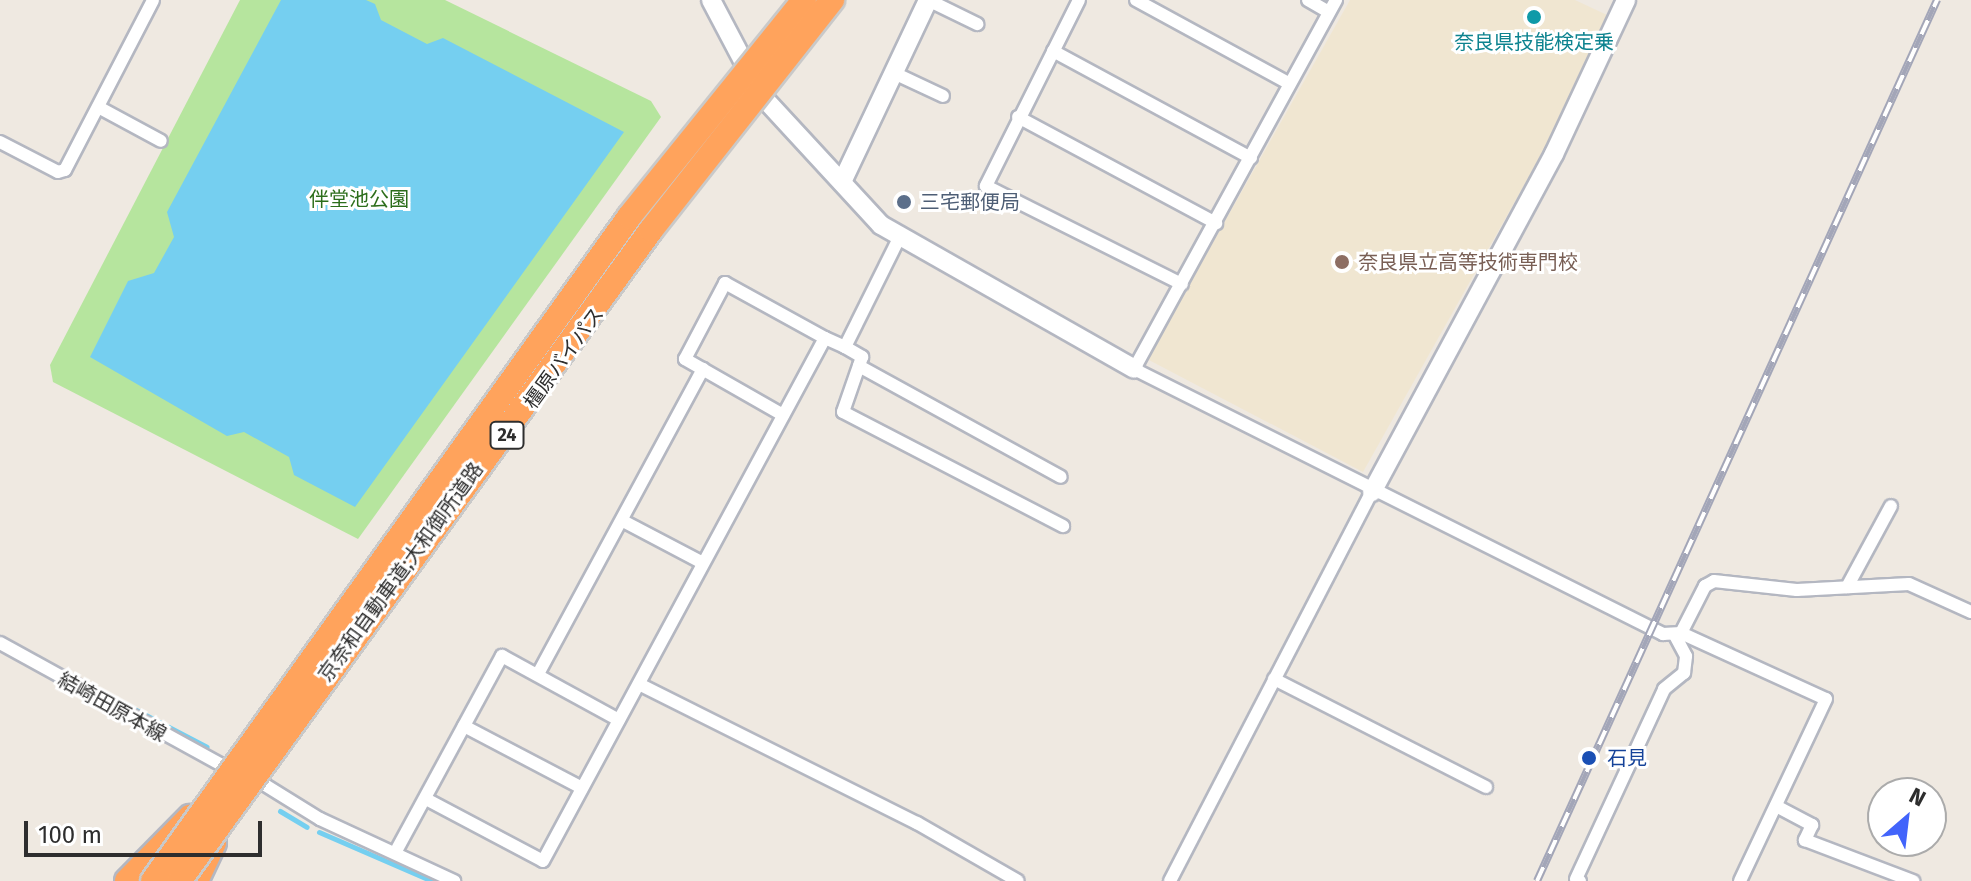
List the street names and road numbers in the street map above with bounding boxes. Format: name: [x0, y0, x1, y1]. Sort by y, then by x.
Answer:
street label: 橿原バイパス: [519, 302, 609, 414]
road number: 24: [489, 421, 525, 449]
street label: 京奈和自動車道;大和御所道路: [313, 458, 489, 686]
street label: 結崎田原本線: [54, 667, 170, 747]

